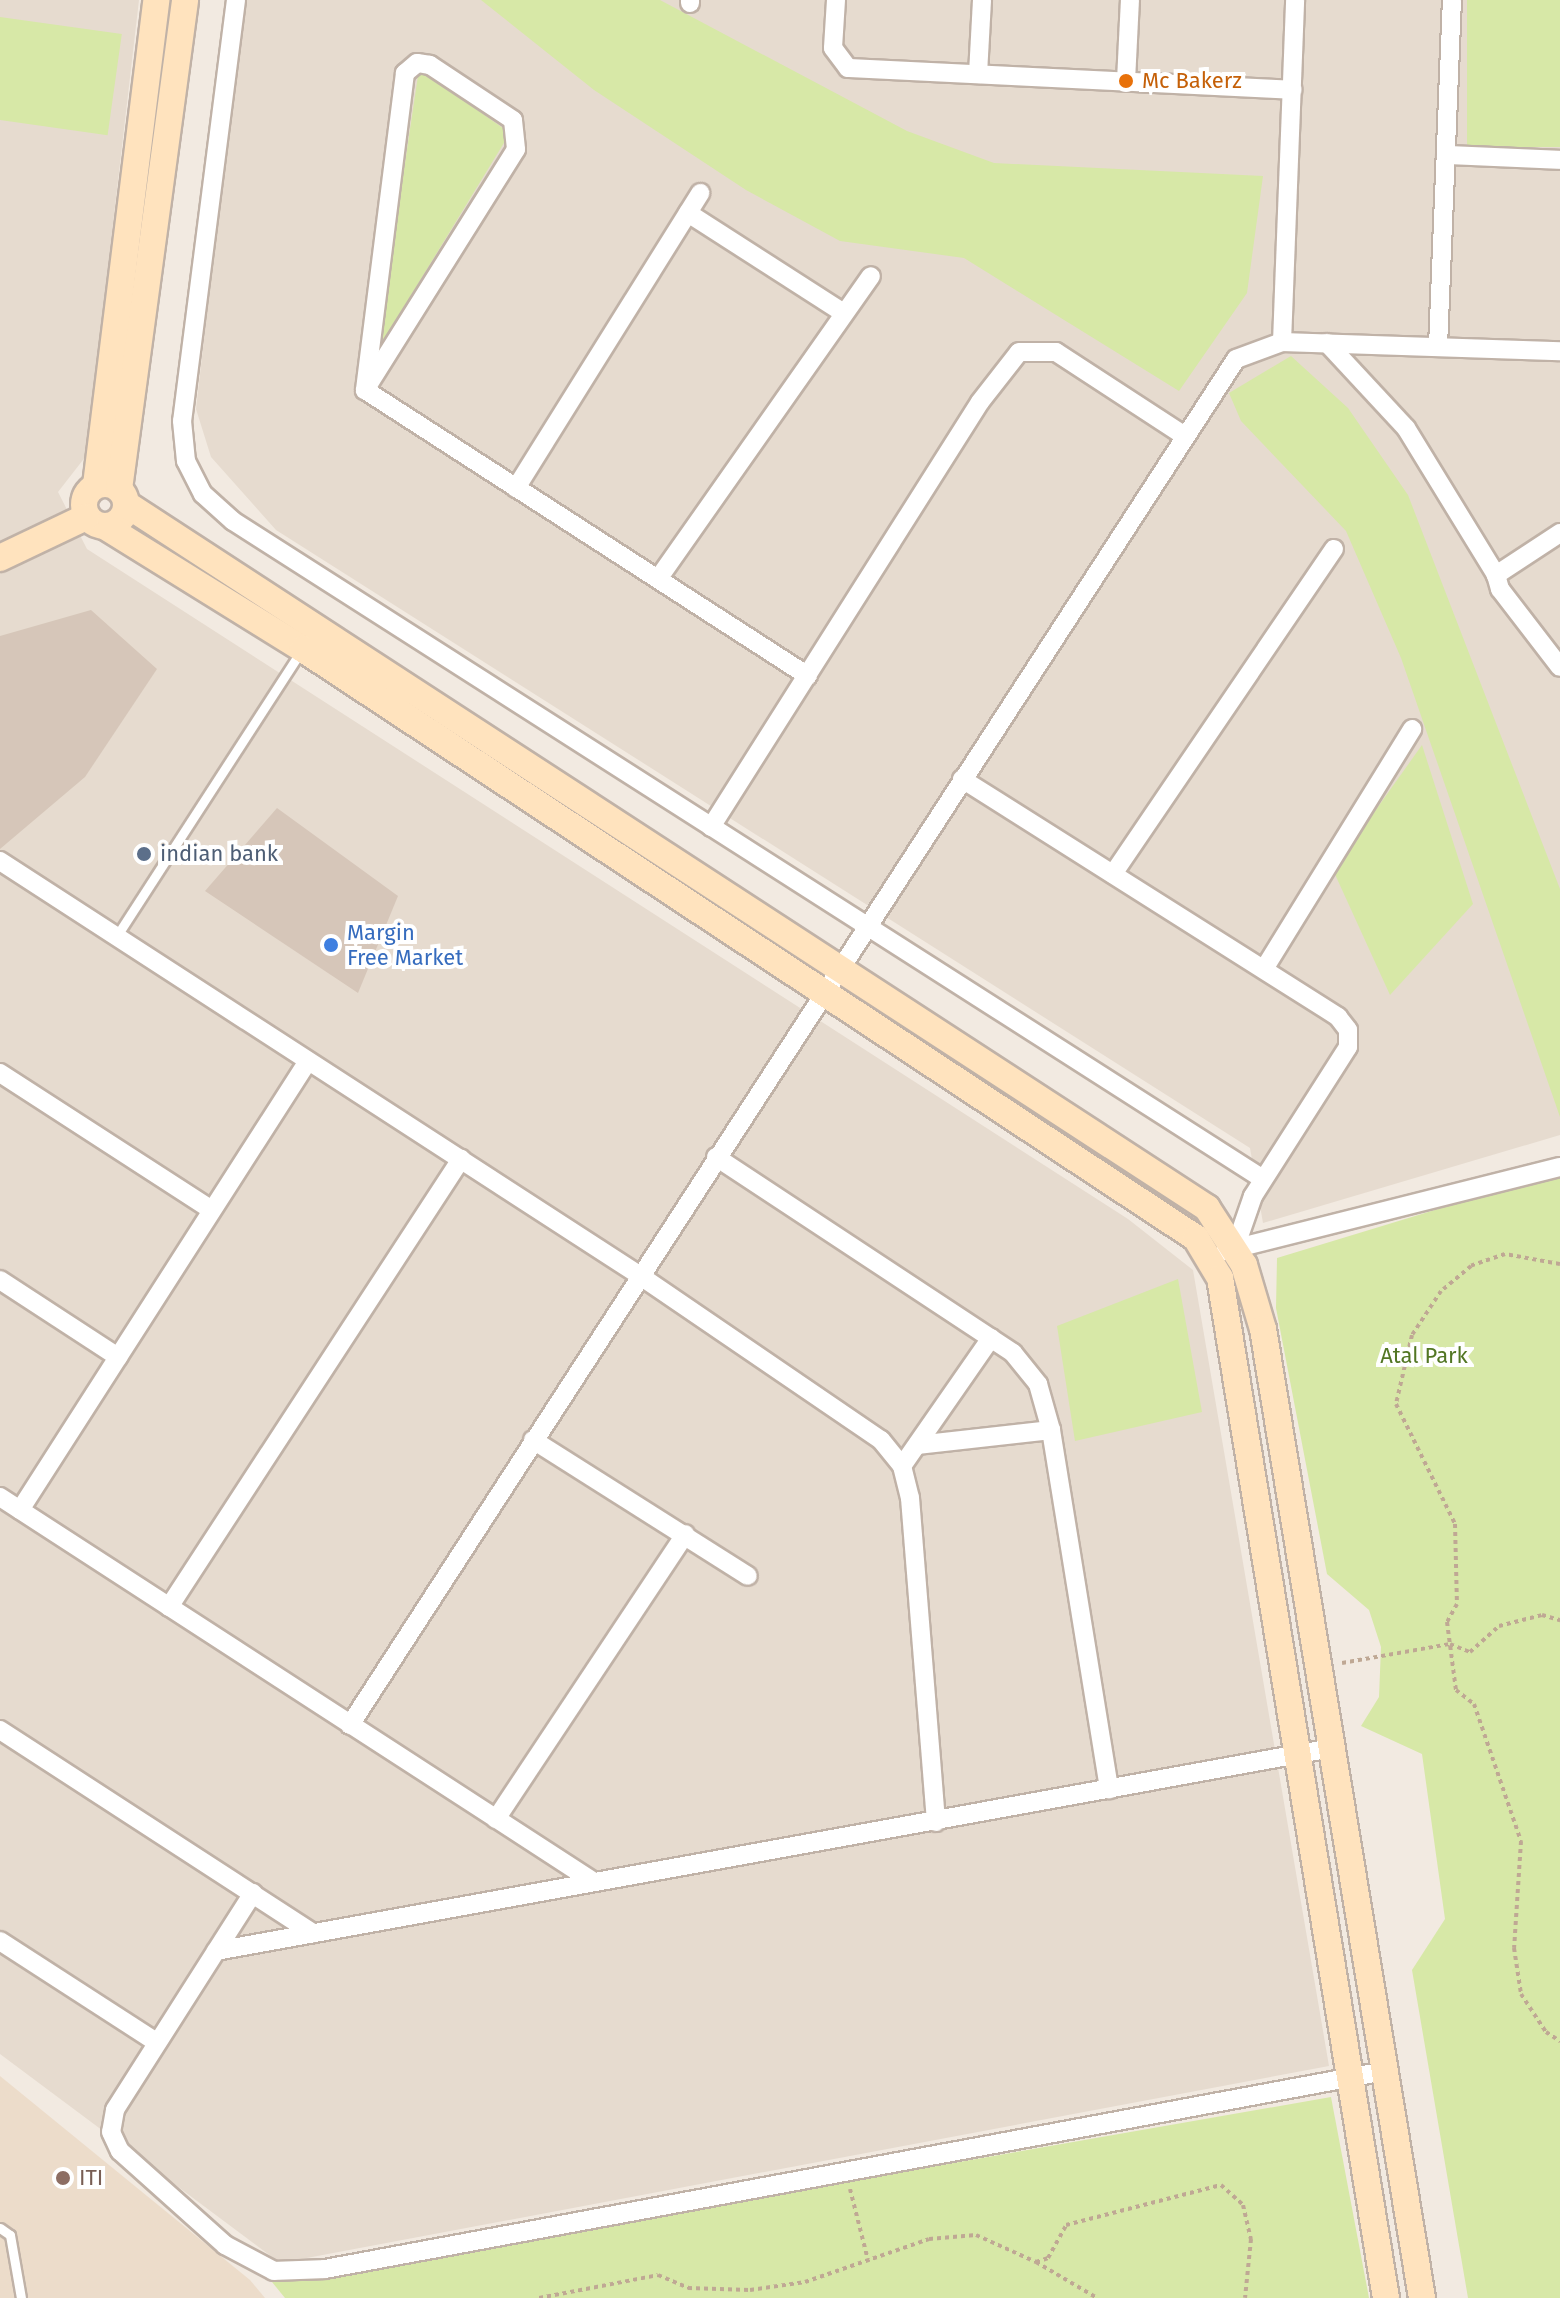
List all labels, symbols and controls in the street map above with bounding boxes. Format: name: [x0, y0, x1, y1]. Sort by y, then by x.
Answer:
place label: Mc Bakerz: [1142, 68, 1242, 94]
marker: Mc Bakerz: [1117, 72, 1135, 90]
place label: indian bank: [160, 841, 278, 867]
marker: indian bank: [135, 845, 153, 863]
place label: Margin Free Market: [347, 919, 463, 970]
marker: Margin Free Market: [322, 936, 340, 954]
park label: Atal Park: [1380, 1343, 1468, 1369]
place label: ITI: [79, 2165, 103, 2191]
marker: ITI: [54, 2169, 72, 2187]

